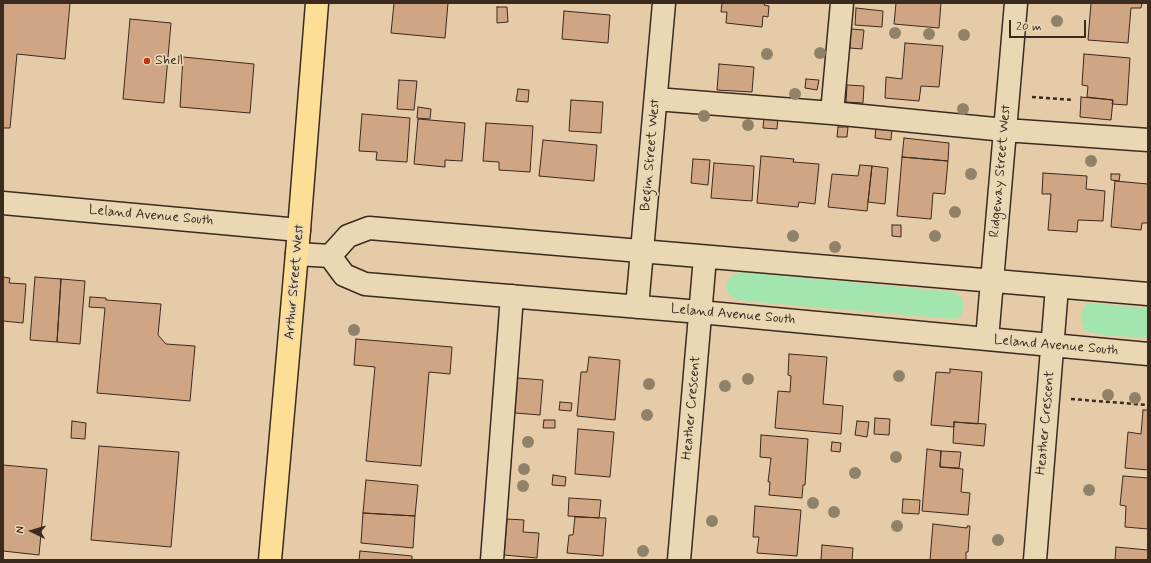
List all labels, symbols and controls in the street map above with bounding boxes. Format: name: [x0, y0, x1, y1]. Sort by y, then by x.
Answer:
scale bar: [1011, 12, 1088, 38]
text: 20 m: [1016, 19, 1042, 35]
place label: Shell: [155, 53, 183, 69]
marker: Shell: [142, 56, 152, 66]
street label: Begin Street West: [638, 98, 664, 212]
street label: Ridgeway Street West: [987, 104, 1015, 238]
street label: Leland Avenue South: [88, 202, 214, 230]
street label: Arthur Street West: [282, 224, 308, 340]
street label: Leland Avenue South: [670, 301, 796, 329]
street label: Leland Avenue South: [993, 332, 1119, 360]
street label: Heather Crescent: [679, 355, 705, 461]
street label: Heather Crescent: [1033, 370, 1059, 476]
north arrow: [12, 511, 52, 551]
text: N: [13, 526, 27, 534]

